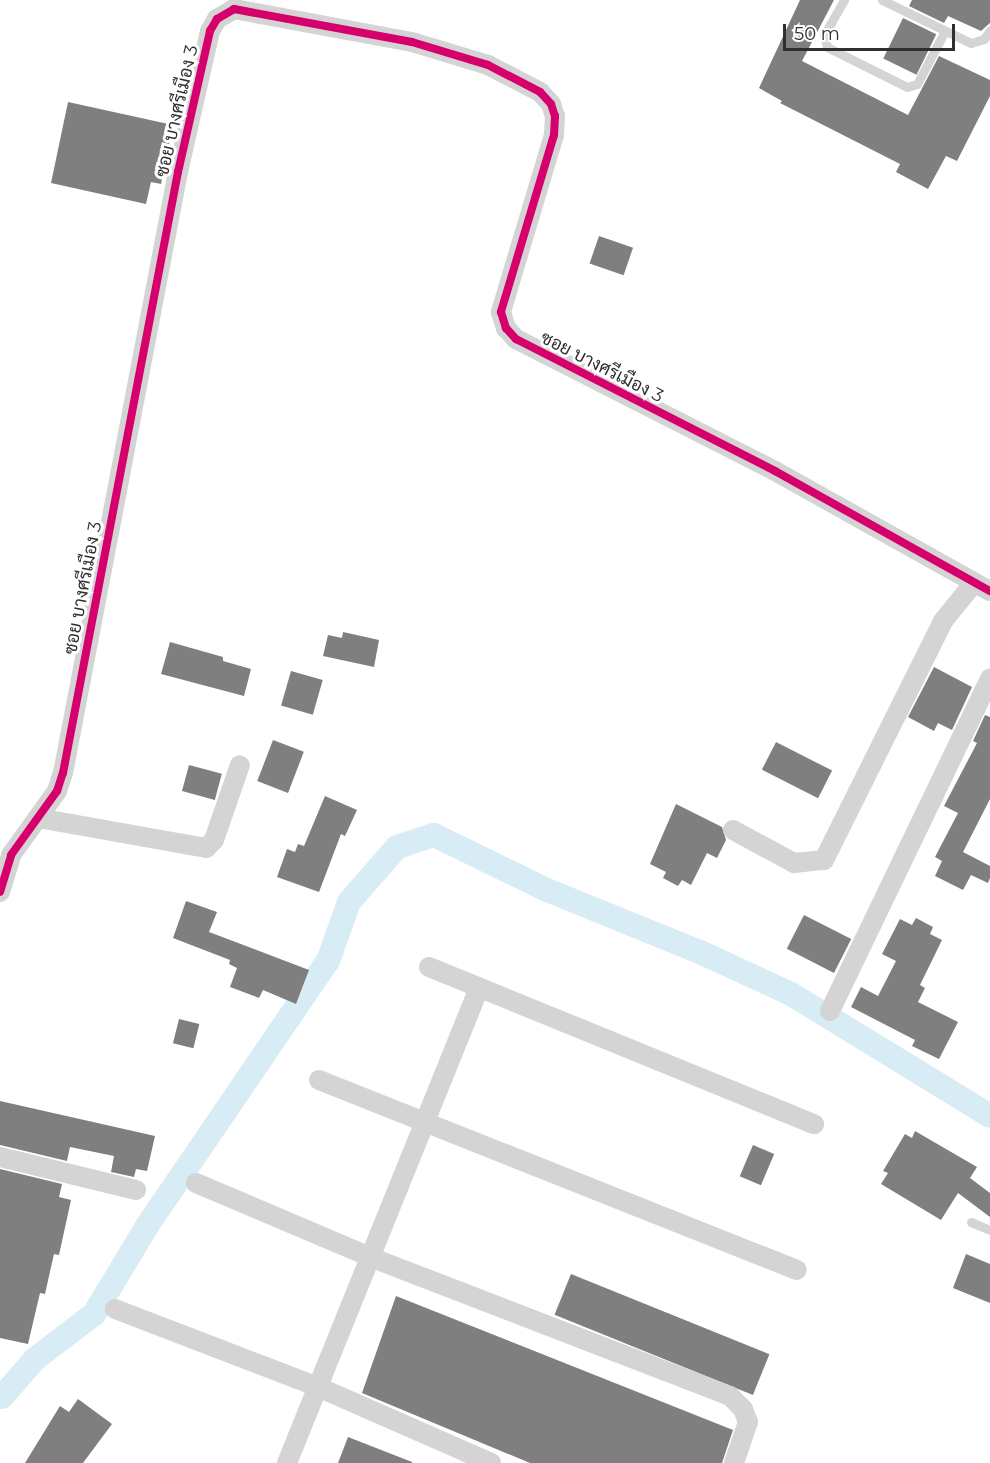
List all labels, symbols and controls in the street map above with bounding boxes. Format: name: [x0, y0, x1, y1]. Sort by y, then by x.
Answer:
scale bar: [786, 12, 958, 50]
text: 50 m: [794, 23, 840, 45]
street label: ซอย บางศรีเมือง 3: [151, 43, 203, 179]
street label: ซอย บางศรีเมือง 3: [537, 327, 667, 407]
street label: ซอย บางศรีเมือง 3: [60, 520, 106, 656]

